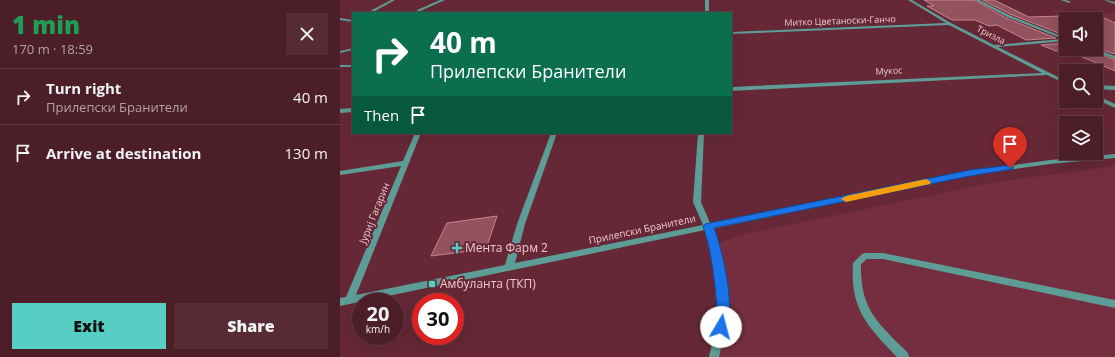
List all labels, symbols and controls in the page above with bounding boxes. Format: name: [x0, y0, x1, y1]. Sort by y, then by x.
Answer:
text: 1 min: [12, 8, 80, 41]
street label: Митко Цветаноски-Ганчо: [784, 12, 896, 29]
map controls: [1059, 12, 1103, 160]
button: sound: [1059, 12, 1103, 56]
button: close: [286, 13, 328, 55]
street label: Тризла: [975, 22, 1008, 47]
text: 40 m: [430, 23, 497, 61]
icon: right: [364, 28, 416, 80]
text: 170 m · 18:59: [12, 40, 93, 58]
text: Прилепски Бранители: [430, 59, 626, 83]
street label: Мукос: [875, 63, 903, 78]
button: search: [1059, 64, 1103, 108]
text: Turn right: [46, 78, 121, 98]
icon: right: [12, 86, 34, 108]
text: 40 m: [293, 87, 328, 107]
text: Прилепски Бранители: [46, 98, 188, 116]
icon: arrive: [407, 104, 429, 126]
text: Then: [364, 105, 399, 125]
button: layers: [1059, 116, 1103, 160]
pin: [993, 127, 1027, 168]
icon: arrive: [999, 133, 1021, 155]
icon: arrive: [12, 142, 34, 164]
text: Arrive at destination: [46, 143, 201, 163]
text: 130 m: [284, 143, 328, 163]
street label: Јуриј Гагарин: [355, 180, 393, 247]
street label: Прилепски Бранители: [587, 211, 697, 247]
place label: Мента Фарм 2: [465, 239, 548, 256]
marker: Мента Фарм 2: [452, 243, 462, 253]
place label: Амбуланта (ТКП): [440, 275, 536, 292]
marker: Амбуланта (ТКП): [427, 279, 437, 289]
speed limit sign: 30: [412, 293, 464, 345]
text: 20: [367, 300, 389, 327]
button: Exit: [12, 303, 166, 349]
button: Share: [174, 303, 328, 349]
position arrow: [700, 306, 742, 348]
text: km/h: [366, 322, 390, 336]

